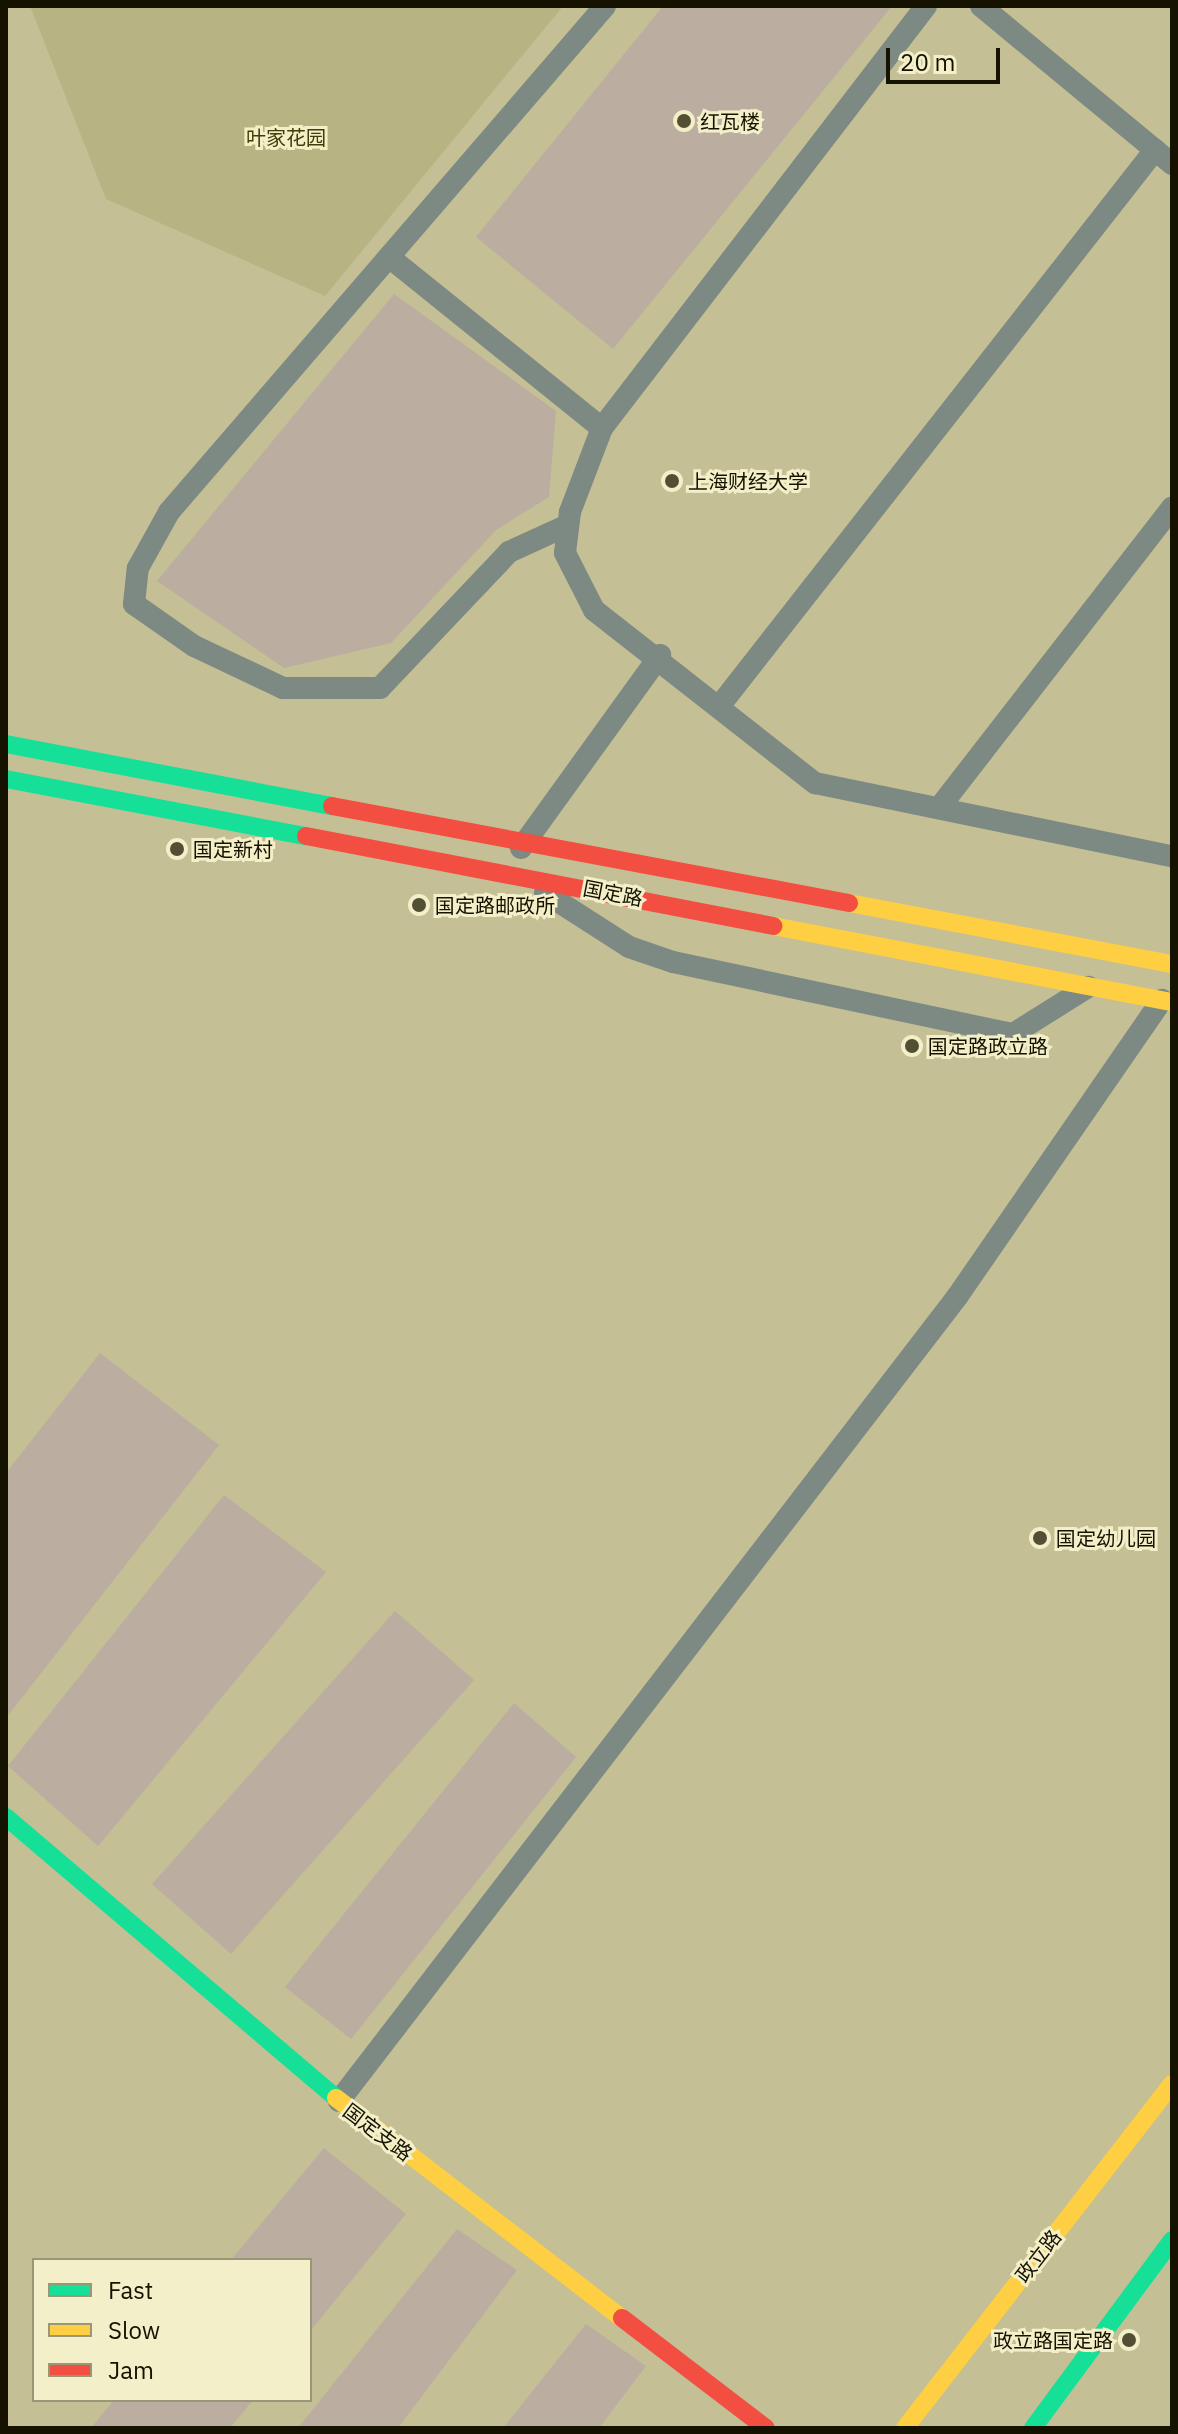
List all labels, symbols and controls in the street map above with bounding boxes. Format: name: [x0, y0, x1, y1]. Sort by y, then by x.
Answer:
scale bar: [890, 32, 1004, 82]
text: 20 m: [900, 46, 955, 78]
place label: 红瓦楼: [700, 109, 760, 133]
marker: 红瓦楼: [675, 112, 693, 130]
park label: 叶家花园: [246, 125, 326, 149]
place label: 上海财经大学: [688, 469, 808, 493]
marker: 上海财经大学: [663, 472, 681, 490]
place label: 国定新村: [193, 837, 273, 861]
marker: 国定新村: [168, 840, 186, 858]
street label: 国定路: [581, 875, 645, 911]
place label: 国定路邮政所: [435, 893, 555, 917]
marker: 国定路邮政所: [410, 896, 428, 914]
place label: 国定路政立路: [928, 1034, 1048, 1058]
marker: 国定路政立路: [903, 1037, 921, 1055]
place label: 国定幼儿园: [1056, 1526, 1156, 1550]
marker: 国定幼儿园: [1031, 1529, 1049, 1547]
street label: 国定支路: [339, 2098, 417, 2166]
street label: 政立路: [1010, 2225, 1066, 2287]
legend: [32, 2258, 312, 2402]
text: Fast: [108, 2274, 153, 2306]
text: Slow: [108, 2314, 160, 2346]
place label: 政立路国定路: [993, 2328, 1113, 2352]
marker: 政立路国定路: [1120, 2331, 1138, 2349]
text: Jam: [108, 2354, 154, 2386]

